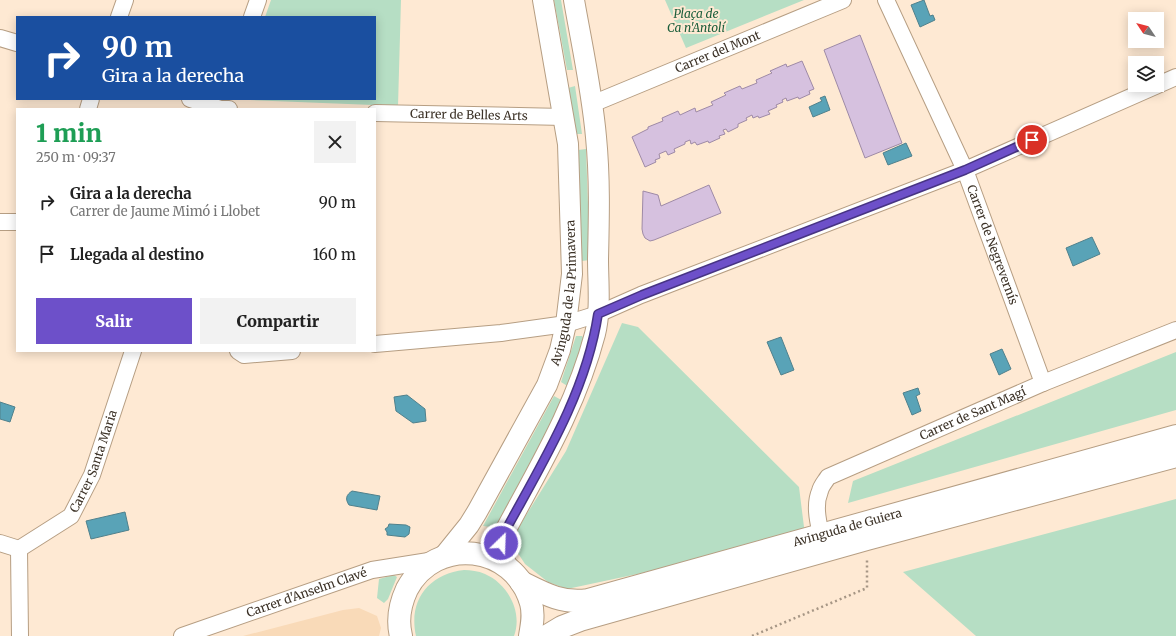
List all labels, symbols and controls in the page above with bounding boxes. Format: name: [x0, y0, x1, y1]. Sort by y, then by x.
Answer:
park label: Plaça de Ca n'Antolí: [667, 6, 726, 35]
north arrow: [1128, 12, 1164, 48]
map controls: [1128, 12, 1164, 92]
street label: Carrer del Mont: [673, 27, 763, 76]
text: 90 m: [102, 29, 173, 65]
icon: right: [36, 32, 88, 84]
button: layers: [1128, 56, 1164, 92]
text: Gira a la derecha: [102, 64, 244, 87]
street label: Carrer de Belles Arts: [410, 106, 528, 123]
text: 1 min: [36, 118, 102, 149]
button: close: [314, 121, 356, 163]
pin: [1015, 123, 1049, 157]
icon: arrive: [1021, 129, 1043, 151]
text: 250 m · 09:37: [36, 149, 116, 166]
street label: Carrer de Negrevernís: [964, 183, 1022, 307]
text: Gira a la derecha: [70, 184, 192, 203]
icon: right: [36, 191, 58, 213]
text: 90 m: [319, 193, 356, 212]
text: Carrer de Jaume Mimó i Llobet: [70, 203, 260, 220]
street label: Avinguda de la Primavera: [547, 219, 579, 368]
icon: arrive: [36, 243, 58, 265]
text: Llegada al destino: [70, 245, 204, 264]
text: 160 m: [313, 245, 356, 264]
button: Salir: [36, 298, 192, 344]
button: Compartir: [200, 298, 356, 344]
street label: Carrer de Sant Magí: [917, 383, 1029, 443]
street label: Carrer Santa Maria: [66, 407, 120, 515]
street label: Avinguda de Guiera: [790, 505, 904, 550]
position arrow: [480, 522, 522, 564]
street label: Carrer d'Anselm Clavé: [244, 564, 369, 620]

